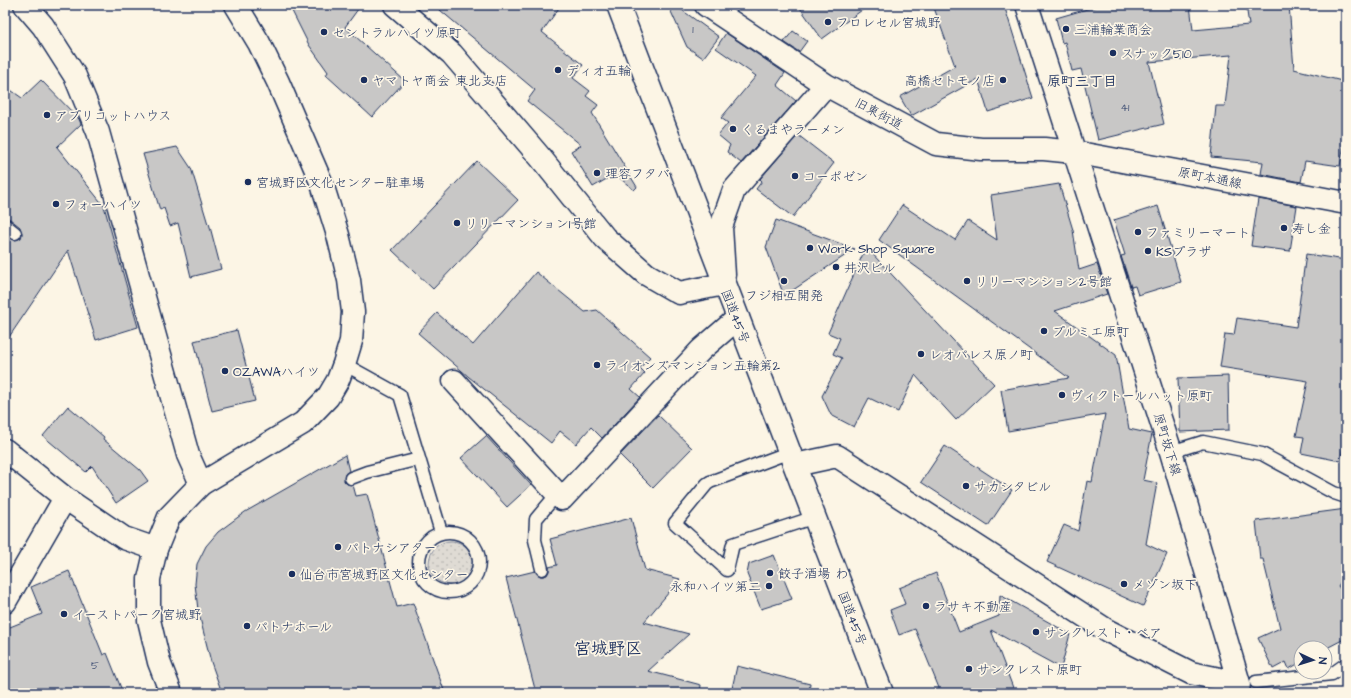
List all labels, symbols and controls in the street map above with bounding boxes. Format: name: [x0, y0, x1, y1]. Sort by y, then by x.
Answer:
place label: フロレセル宮城野: [836, 14, 941, 32]
marker: フロレセル宮城野: [823, 17, 833, 27]
place label: 三浦輪業商会: [1074, 21, 1152, 39]
house number: 1: [692, 22, 694, 37]
place label: セントラルハイツ原町: [332, 24, 461, 42]
marker: 三浦輪業商会: [1061, 24, 1071, 34]
marker: セントラルハイツ原町: [319, 27, 329, 37]
place label: スナック510: [1121, 45, 1192, 63]
marker: スナック510: [1108, 48, 1118, 58]
place label: ディオ五輪: [566, 62, 631, 80]
marker: ディオ五輪: [553, 65, 563, 75]
place label: ヤマトヤ商会 東北支店: [372, 72, 507, 90]
place label: 高橋セトモノ店: [905, 72, 995, 90]
district label: 原町三丁目: [1047, 72, 1117, 92]
marker: ヤマトヤ商会 東北支店: [359, 75, 369, 85]
marker: 高橋セトモノ店: [998, 75, 1008, 85]
street label: 旧東街道: [851, 94, 906, 134]
house number: 41: [1121, 100, 1130, 115]
place label: アプリコットハウス: [55, 107, 171, 125]
marker: アプリコットハウス: [42, 110, 52, 120]
place label: くるまやラーメン: [741, 121, 845, 139]
marker: くるまやラーメン: [728, 124, 738, 134]
street label: 原町本通線: [1176, 163, 1244, 193]
place label: 理容フタバ: [605, 165, 670, 183]
marker: 理容フタバ: [592, 168, 602, 178]
place label: コーポゼン: [803, 168, 868, 186]
marker: コーポゼン: [790, 171, 800, 181]
place label: 宮城野区文化センター駐車場: [256, 174, 424, 192]
marker: 宮城野区文化センター駐車場: [243, 177, 253, 187]
place label: フォーハイツ: [64, 196, 142, 214]
marker: フォーハイツ: [51, 199, 61, 209]
place label: リリーマンション1号館: [465, 215, 596, 233]
marker: リリーマンション1号館: [452, 218, 462, 228]
place label: 寿し金: [1292, 220, 1331, 238]
marker: 寿し金: [1279, 223, 1289, 233]
place label: ファミリーマート: [1146, 224, 1250, 242]
marker: ファミリーマート: [1133, 227, 1143, 237]
place label: Work Shop Square: [818, 240, 935, 258]
marker: Work Shop Square: [805, 243, 815, 253]
place label: KSプラザ: [1156, 243, 1211, 261]
marker: KSプラザ: [1143, 246, 1153, 256]
place label: 井沢ビル: [844, 259, 896, 277]
marker: 井沢ビル: [831, 262, 841, 272]
place label: リリーマンション2号館: [975, 273, 1112, 291]
marker: フジ相互開発: [779, 276, 789, 286]
marker: リリーマンション2号館: [962, 276, 972, 286]
street label: 国道45号: [716, 286, 754, 346]
place label: フジ相互開発: [745, 287, 823, 305]
place label: プルミエ原町: [1052, 323, 1129, 341]
marker: プルミエ原町: [1039, 326, 1049, 336]
place label: レオパレス原ノ町: [929, 346, 1033, 364]
marker: レオパレス原ノ町: [916, 349, 926, 359]
place label: ライオンズマンション五輪第2: [605, 357, 780, 375]
marker: ライオンズマンション五輪第2: [592, 360, 602, 370]
place label: OZAWAハイツ: [233, 363, 320, 381]
marker: OZAWAハイツ: [220, 366, 230, 376]
place label: ヴィクトールハット原町: [1070, 387, 1212, 405]
marker: ヴィクトールハット原町: [1057, 390, 1067, 400]
street label: 原町坂下線: [1149, 411, 1185, 479]
place label: サカシタビル: [974, 478, 1051, 496]
marker: サカシタビル: [961, 481, 971, 491]
place label: パトナシアター: [346, 539, 436, 557]
marker: パトナシアター: [333, 542, 343, 552]
place label: 餃子酒場 わ: [778, 565, 848, 583]
place label: 仙台市宮城野区文化センター: [300, 566, 468, 584]
marker: 餃子酒場 わ: [765, 568, 775, 578]
marker: 仙台市宮城野区文化センター: [287, 569, 297, 579]
place label: メゾン坂下: [1132, 576, 1197, 594]
place label: 永和ハイツ第二: [670, 578, 761, 596]
marker: メゾン坂下: [1119, 579, 1129, 589]
marker: 永和ハイツ第二: [764, 581, 774, 591]
street label: 国道45号: [833, 588, 871, 648]
place label: ラサキ不動産: [934, 598, 1012, 616]
marker: ラサキ不動産: [921, 601, 931, 611]
place label: イーストパーク宮城野: [72, 606, 201, 624]
marker: イーストパーク宮城野: [59, 609, 69, 619]
place label: パトナホール: [255, 618, 332, 636]
marker: パトナホール: [242, 621, 252, 631]
place label: サンクレスト・ペア: [1044, 624, 1162, 642]
marker: サンクレスト・ペア: [1031, 627, 1041, 637]
district label: 宮城野区: [574, 637, 642, 661]
north arrow: [1293, 640, 1333, 680]
text: N: [1315, 657, 1330, 665]
house number: 5: [91, 658, 99, 673]
place label: サンクレスト原町: [977, 661, 1082, 679]
marker: サンクレスト原町: [964, 664, 974, 674]

